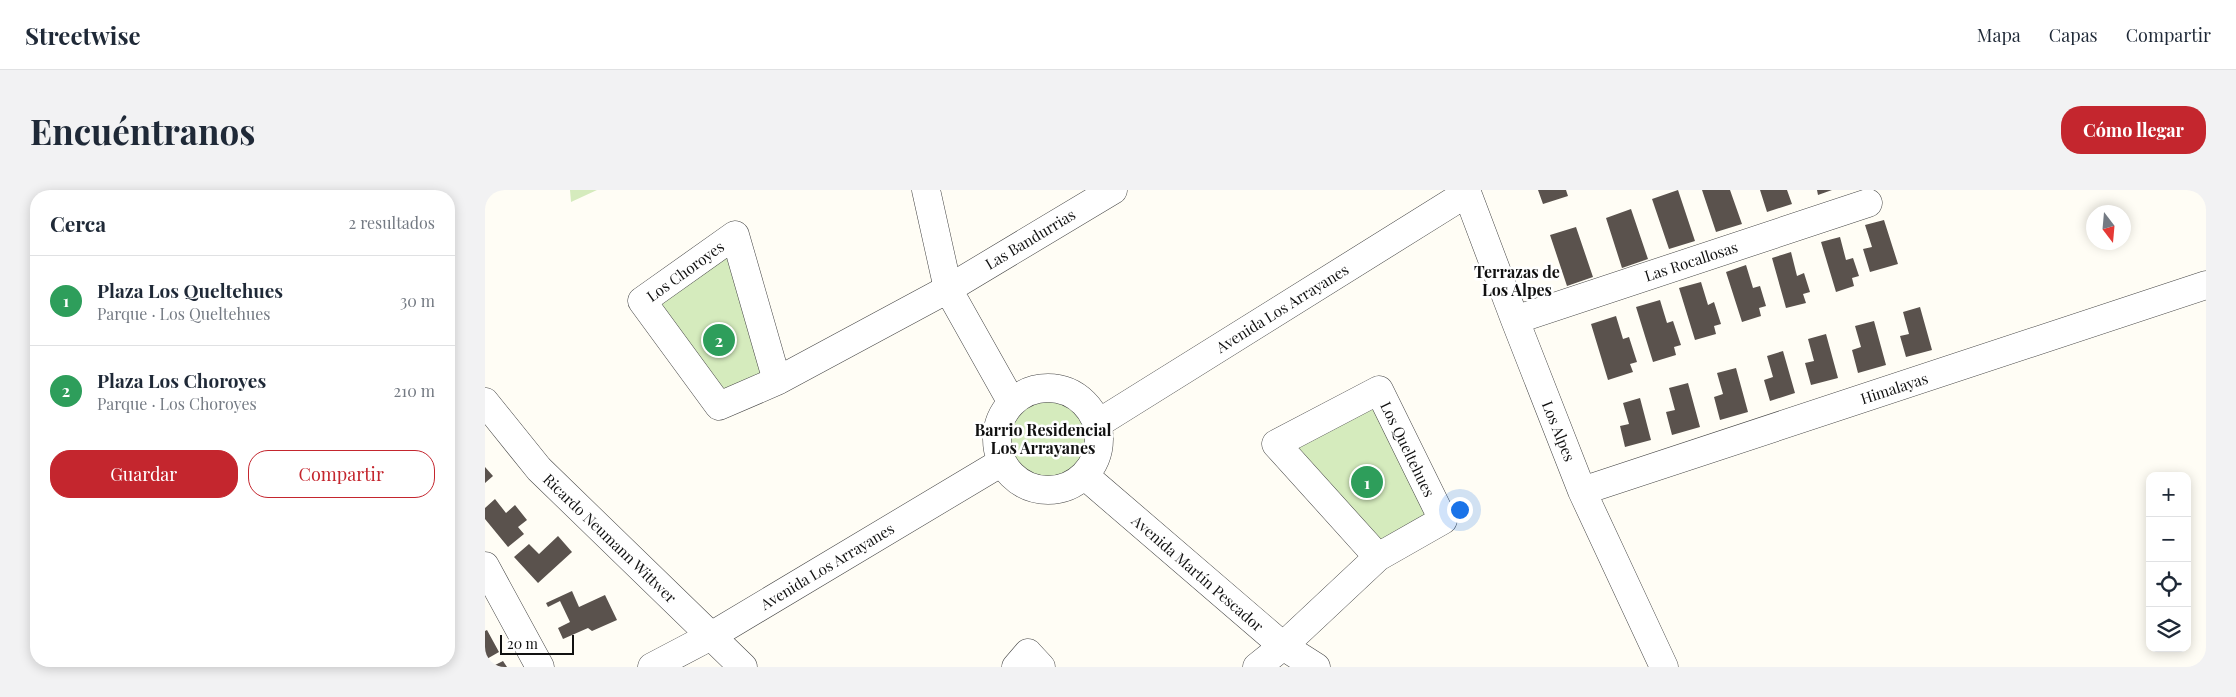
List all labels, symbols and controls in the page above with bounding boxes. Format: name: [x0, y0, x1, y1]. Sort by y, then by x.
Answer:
text: Streetwise: [25, 19, 141, 51]
text: Mapa: [1977, 23, 2021, 47]
text: Capas: [2049, 23, 2098, 47]
text: Compartir: [2126, 23, 2211, 47]
button: Cómo llegar: [2061, 106, 2206, 154]
text: Encuéntranos: [30, 107, 255, 154]
street label: Las Bandurrias: [981, 204, 1079, 274]
north arrow: [2086, 205, 2131, 250]
text: Cerca: [50, 209, 106, 237]
text: 2 resultados: [349, 212, 435, 233]
street label: Los Choroyes: [642, 236, 728, 306]
street label: Las Rocallosas: [1642, 237, 1740, 285]
street label: Avenida Los Arrayanes: [1211, 259, 1352, 357]
district label: Terrazas de Los Alpes: [1474, 261, 1560, 300]
text: Plaza Los Queltehues: [97, 277, 283, 303]
text: 1: [63, 290, 69, 311]
text: 30 m: [400, 290, 435, 311]
text: Parque · Los Queltehues: [97, 303, 270, 324]
pin: 2: [703, 321, 735, 359]
text: Plaza Los Choroyes: [97, 367, 266, 393]
street label: Himalayas: [1858, 368, 1930, 408]
text: 2: [62, 380, 70, 401]
text: 210 m: [394, 380, 435, 401]
text: Parque · Los Choroyes: [97, 393, 257, 414]
street label: Los Queltehues: [1376, 398, 1440, 500]
street label: Los Alpes: [1538, 398, 1580, 464]
district label: Barrio Residencial Los Arrayanes: [975, 419, 1111, 458]
button: Guardar: [50, 450, 238, 498]
button: Compartir: [248, 450, 435, 498]
pin: 1: [1351, 463, 1383, 501]
street label: Ricardo Neumann Wittwer: [539, 469, 681, 607]
map controls: [2146, 472, 2191, 652]
button: +: [2146, 472, 2191, 517]
your location: [1447, 497, 1473, 523]
street label: Avenida Martín Pescador: [1127, 510, 1268, 636]
button: −: [2146, 517, 2191, 562]
street label: Avenida Los Arrayanes: [756, 518, 898, 614]
button: locate: [2146, 562, 2191, 607]
button: layers: [2146, 607, 2191, 652]
scale bar: [500, 632, 574, 655]
text: 20 m: [507, 634, 538, 653]

